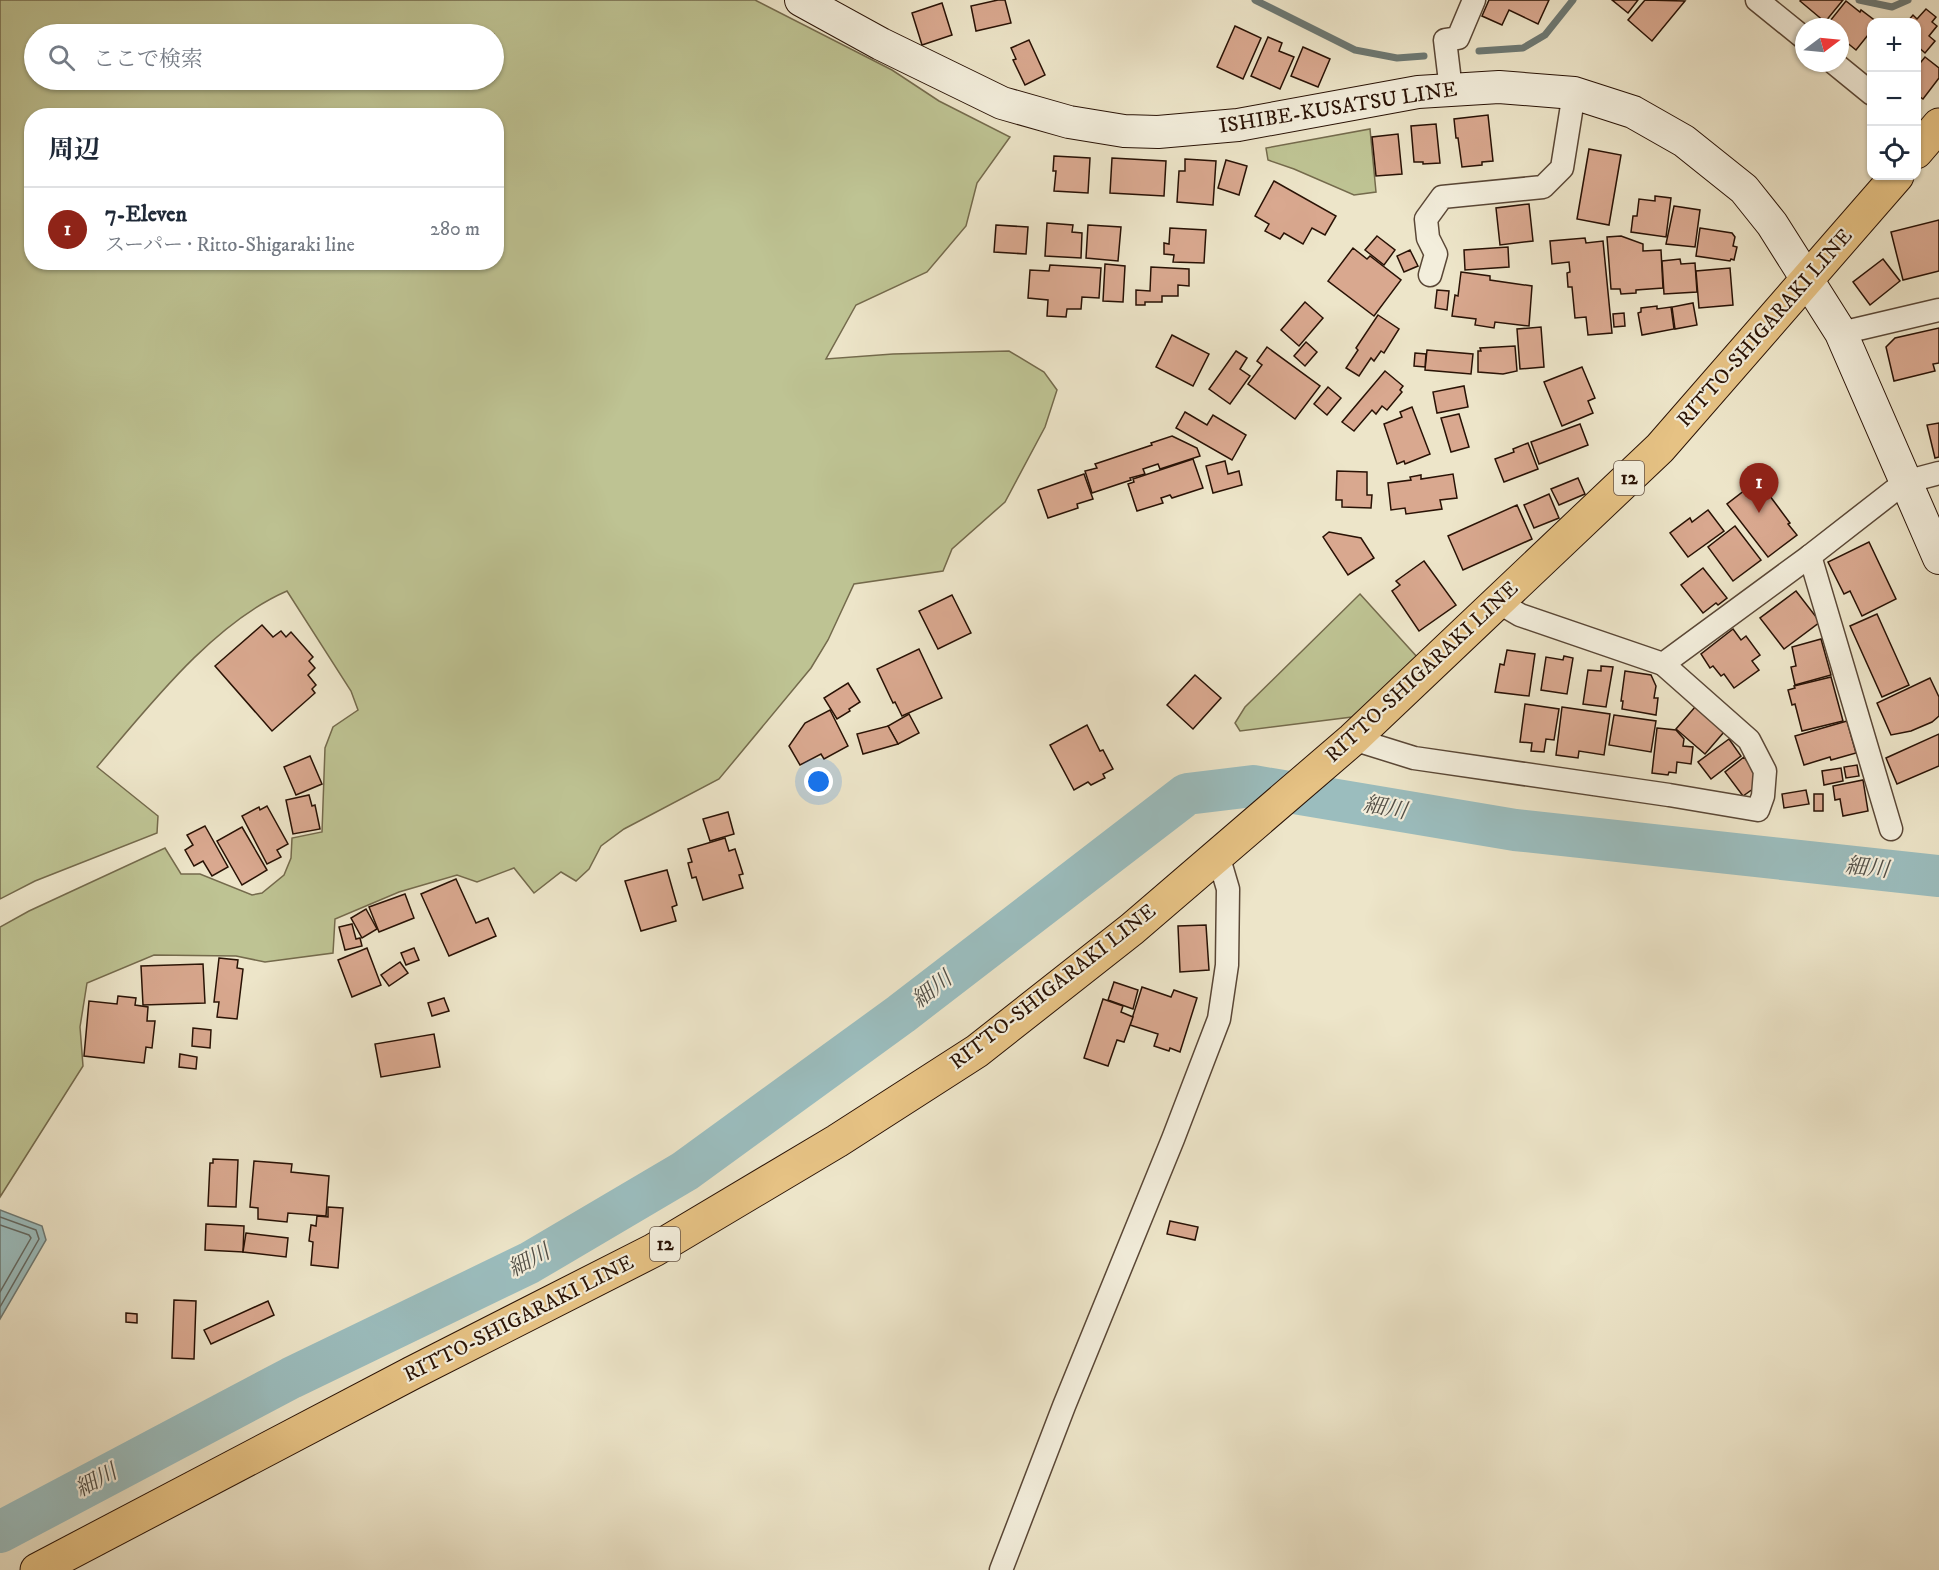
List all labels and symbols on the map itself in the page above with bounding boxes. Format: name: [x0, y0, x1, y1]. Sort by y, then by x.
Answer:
north arrow: [1795, 18, 1849, 72]
street label: ISHIBE-KUSATSU LINE: [1217, 76, 1459, 140]
street label: RITTO-SHIGARAKI LINE: [1672, 223, 1858, 433]
road number: 12: [1614, 461, 1644, 495]
pin: 1: [1740, 464, 1778, 513]
street label: RITTO-SHIGARAKI LINE: [1320, 576, 1524, 768]
your location: [804, 767, 833, 796]
water label: 細川: [1361, 791, 1411, 825]
water label: 細川: [1844, 852, 1892, 884]
street label: RITTO-SHIGARAKI LINE: [945, 898, 1161, 1076]
water label: 細川: [906, 965, 959, 1014]
road number: 12: [650, 1227, 680, 1261]
water label: 細川: [503, 1238, 557, 1283]
street label: RITTO-SHIGARAKI LINE: [400, 1250, 638, 1388]
water label: 細川: [70, 1458, 124, 1503]

